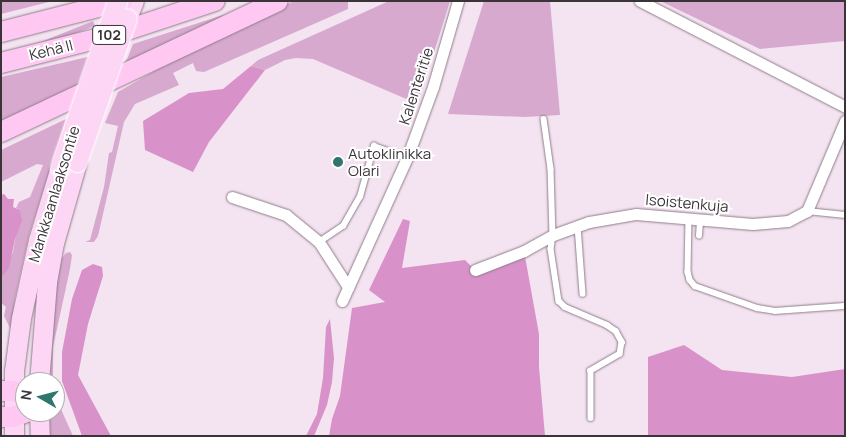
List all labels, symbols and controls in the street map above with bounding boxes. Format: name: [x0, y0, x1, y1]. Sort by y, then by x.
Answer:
road number: 102: [92, 24, 126, 46]
street label: Kehä II: [27, 36, 75, 64]
street label: Kalenteritie: [395, 45, 437, 127]
street label: Mankkaanlaaksontie: [25, 124, 83, 264]
place label: Autoklinikka Olari: [348, 144, 431, 179]
marker: Autoklinikka Olari: [332, 156, 344, 168]
street label: Isoistenkuja: [645, 190, 729, 216]
north arrow: [15, 372, 65, 422]
text: N: [16, 389, 36, 401]

